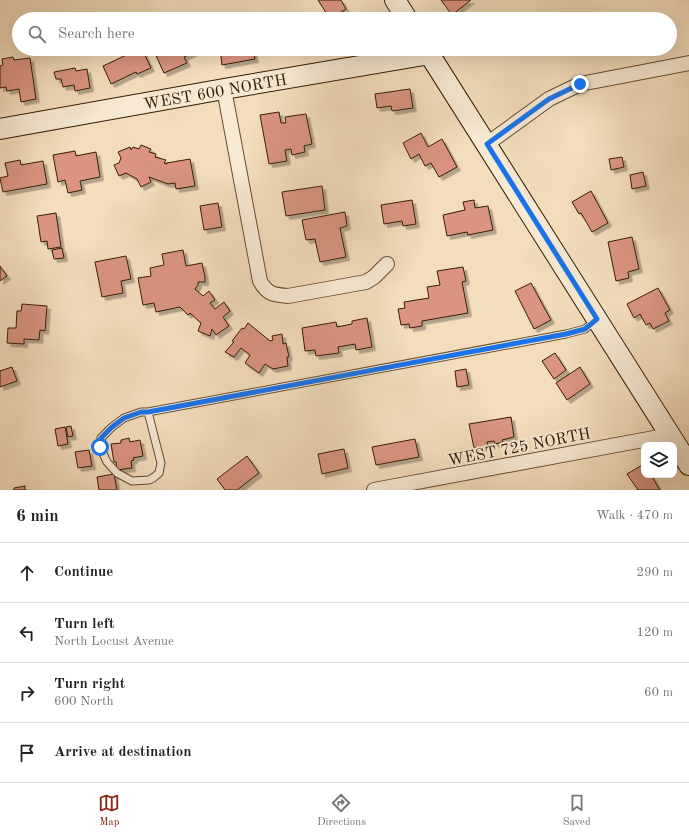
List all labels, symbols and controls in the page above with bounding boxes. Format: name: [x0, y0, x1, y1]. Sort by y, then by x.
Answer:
search box: [12, 12, 677, 56]
icon: search: [26, 23, 48, 45]
text: Search here: [58, 27, 135, 42]
street label: WEST 600 NORTH: [142, 72, 288, 113]
route end: [571, 75, 589, 93]
street label: WEST 725 NORTH: [447, 426, 592, 470]
route start: [91, 438, 109, 456]
map controls: [641, 442, 677, 478]
button: layers: [641, 442, 677, 478]
text: 6 min: [16, 508, 59, 525]
text: Walk · 470 m: [596, 509, 673, 522]
icon: ahead: [16, 562, 38, 584]
text: Continue: [54, 565, 113, 580]
text: 290 m: [636, 566, 673, 579]
text: Turn left: [54, 617, 114, 632]
icon: left: [16, 622, 38, 644]
text: 120 m: [636, 626, 673, 639]
text: North Locust Avenue: [54, 635, 174, 648]
text: Turn right: [54, 677, 125, 692]
icon: right: [16, 682, 38, 704]
text: 60 m: [644, 686, 673, 699]
text: 600 North: [54, 695, 114, 708]
icon: arrive: [16, 742, 38, 764]
text: Arrive at destination: [54, 745, 192, 760]
tab: Map: [98, 792, 120, 830]
tab: Directions: [317, 792, 366, 830]
tab: Saved: [563, 792, 591, 830]

